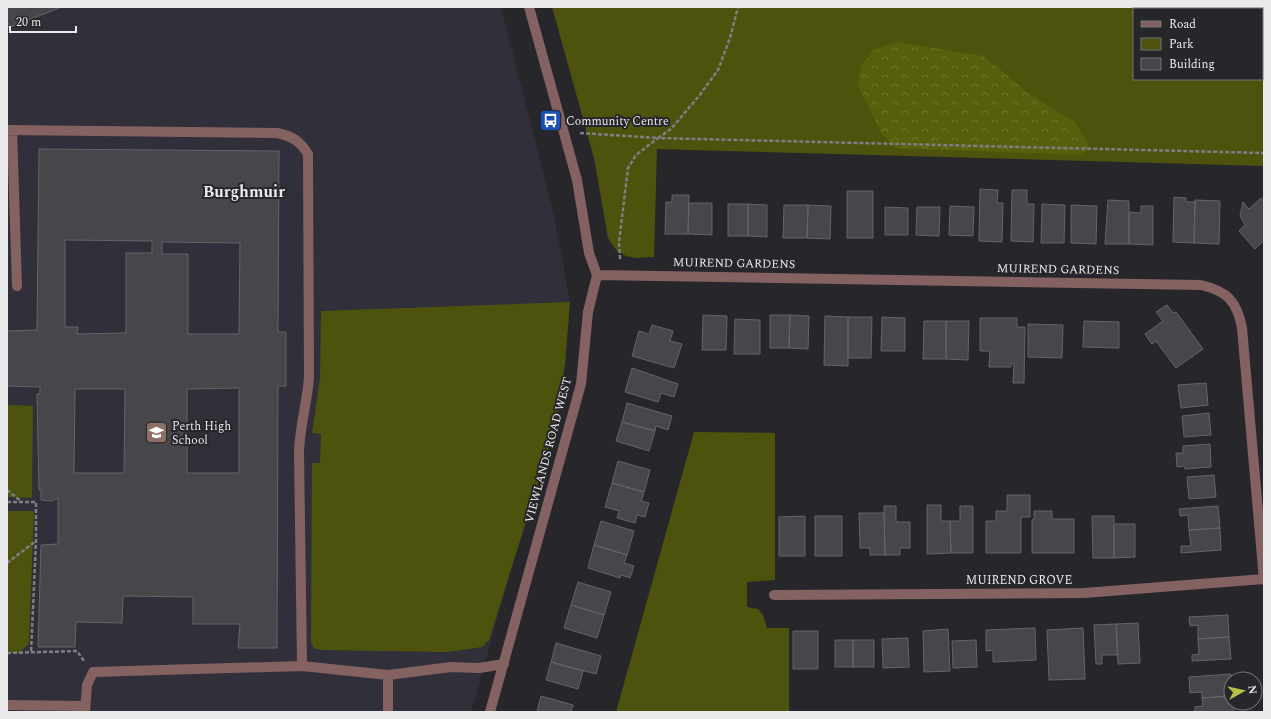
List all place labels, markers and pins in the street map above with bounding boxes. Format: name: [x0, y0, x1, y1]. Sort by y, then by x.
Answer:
bus stop icon: Community Centre: [538, 108, 564, 134]
place label: Community Centre: [566, 112, 669, 131]
place label: Perth High School: [172, 417, 231, 450]
school or university icon: Perth High School: [143, 420, 169, 446]

